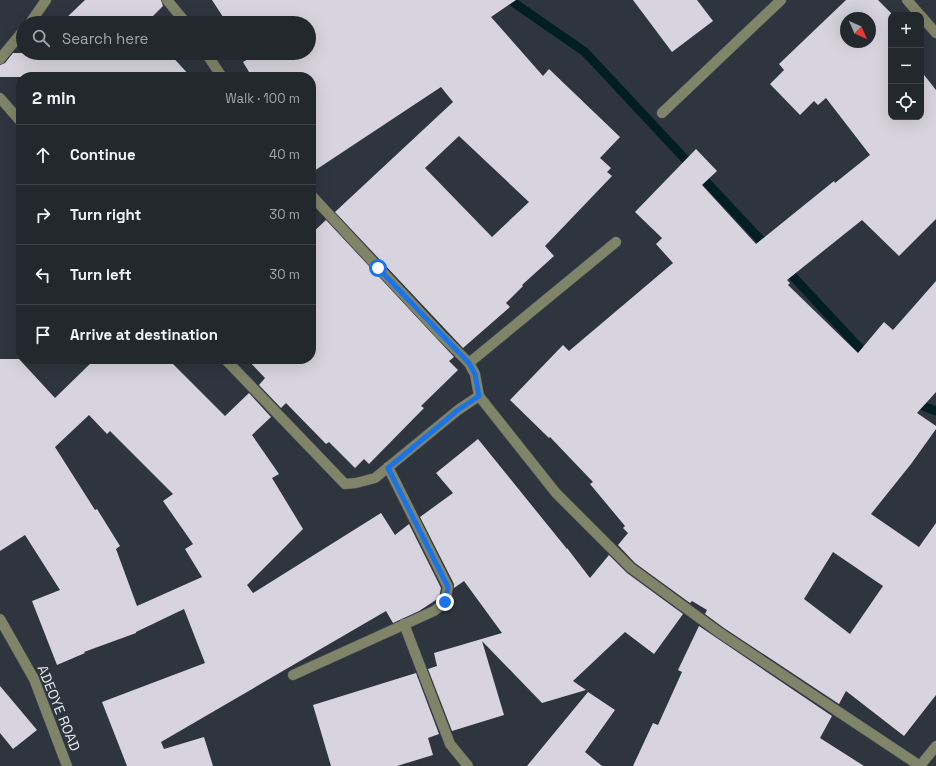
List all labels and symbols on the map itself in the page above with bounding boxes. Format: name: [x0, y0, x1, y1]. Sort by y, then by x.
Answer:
north arrow: [840, 12, 876, 48]
route start: [369, 259, 387, 277]
route end: [436, 593, 454, 611]
street label: ADEOYE ROAD: [34, 662, 84, 754]

